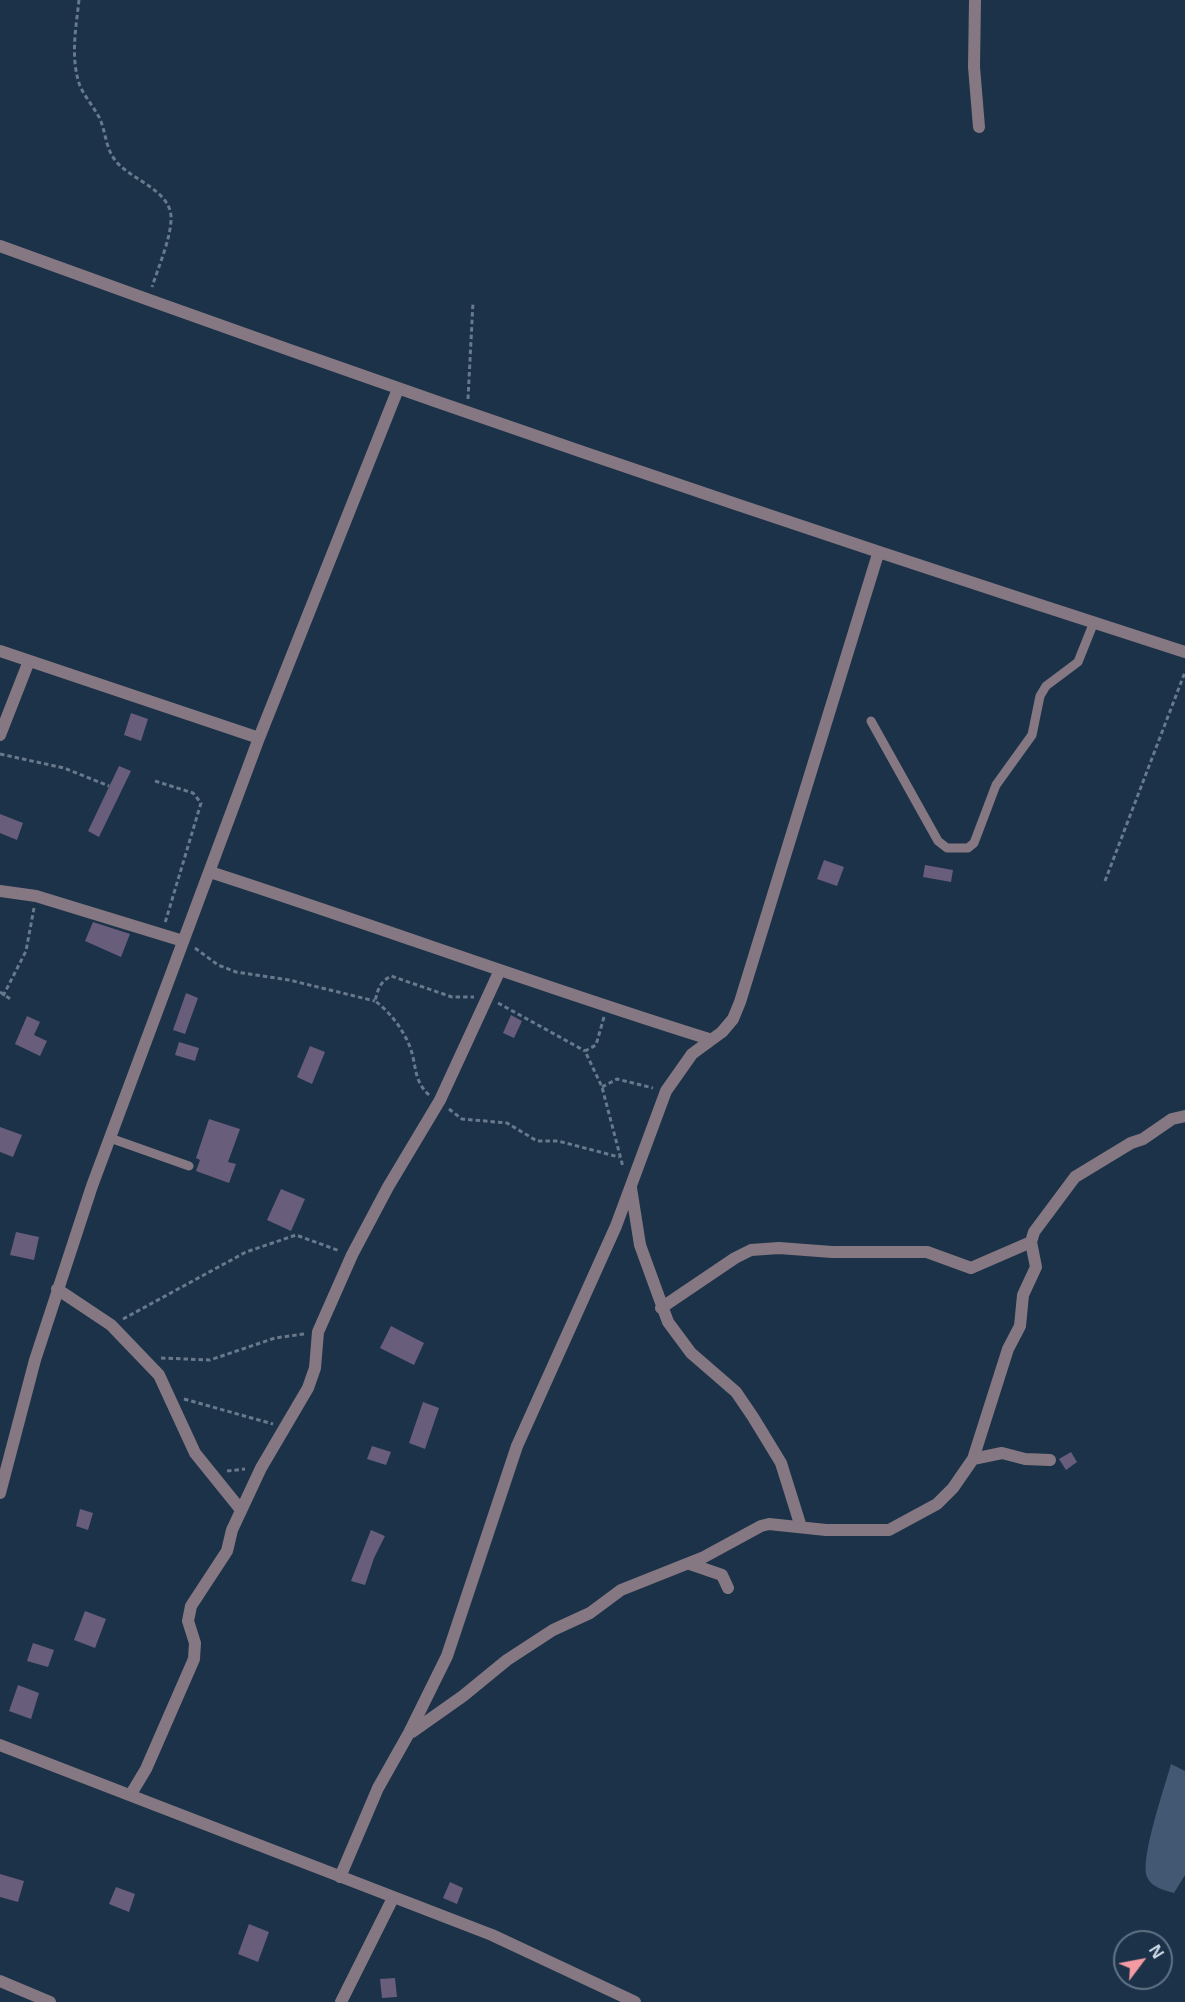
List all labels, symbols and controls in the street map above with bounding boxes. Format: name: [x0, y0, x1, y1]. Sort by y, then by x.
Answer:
north arrow: [1113, 1930, 1173, 1990]
text: N: [1144, 1940, 1169, 1963]

